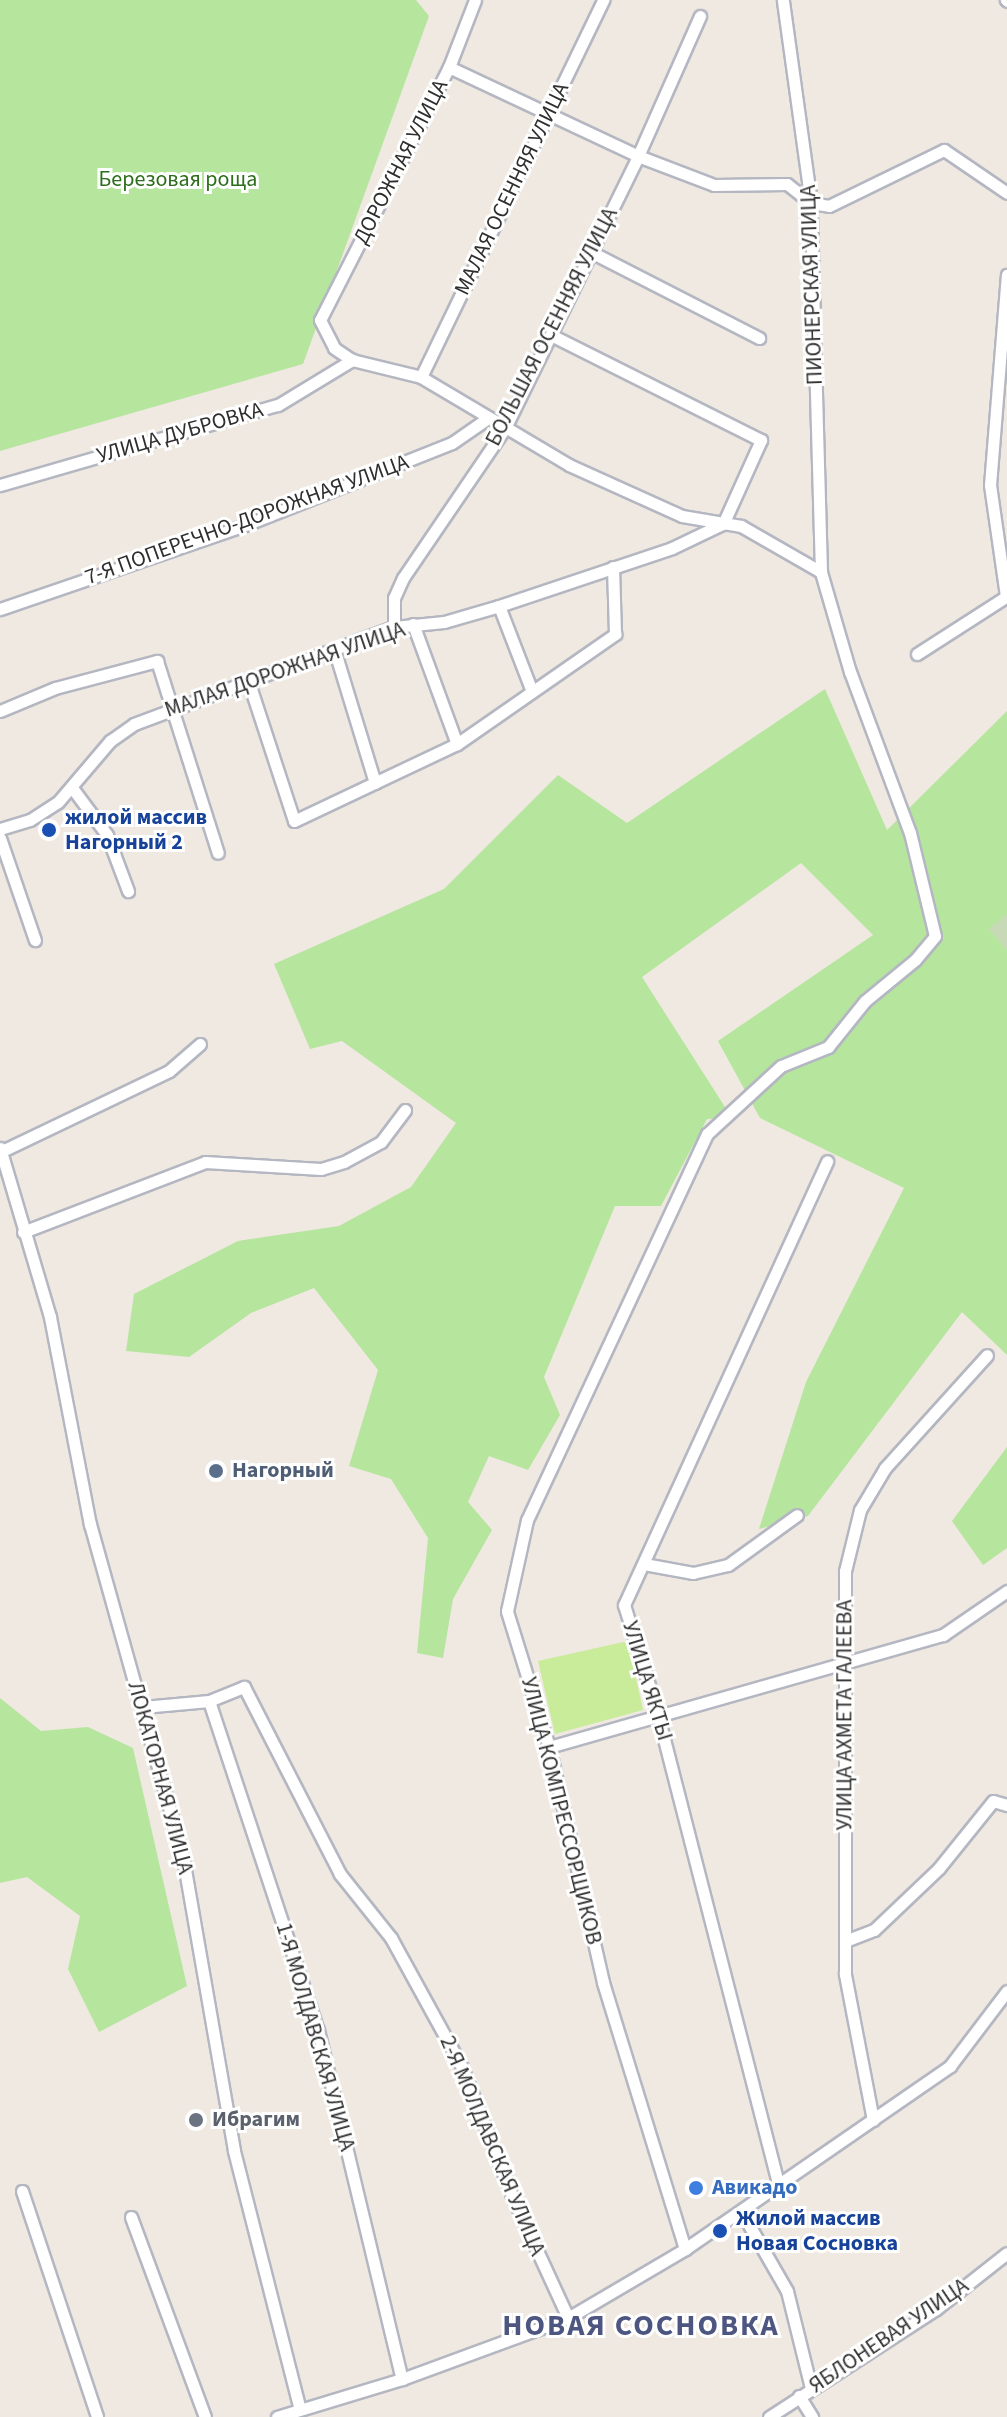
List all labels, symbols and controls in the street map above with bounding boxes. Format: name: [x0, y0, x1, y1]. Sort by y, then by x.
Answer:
street label: ДОРОЖНАЯ УЛИЦА: [348, 75, 454, 249]
street label: МАЛАЯ ОСЕННЯЯ УЛИЦА: [449, 79, 575, 299]
park label: Березовая роща: [99, 167, 257, 193]
street label: ПИОНЕРСКАЯ УЛИЦА: [795, 184, 829, 386]
street label: БОЛЬШАЯ ОСЕННЯЯ УЛИЦА: [480, 203, 624, 451]
street label: УЛИЦА ДУБРОВКА: [94, 397, 266, 469]
street label: 7-Я ПОПЕРЕЧНО-ДОРОЖНАЯ УЛИЦА: [82, 449, 412, 591]
street label: МАЛАЯ ДОРОЖНАЯ УЛИЦА: [161, 616, 409, 724]
place label: жилой массив Нагорный 2: [65, 804, 207, 856]
marker: жилой массив Нагорный 2: [40, 821, 58, 839]
place label: Нагорный: [232, 1458, 334, 1484]
marker: Нагорный: [207, 1462, 225, 1480]
street label: УЛИЦА АХМЕТА ГАЛЕЕВА: [832, 1600, 858, 1830]
street label: УЛИЦА ЯКТЫ: [616, 1618, 678, 1744]
street label: УЛИЦА КОМПРЕССОРЩИКОВ: [515, 1675, 607, 1947]
street label: ЛОКАТОРНАЯ УЛИЦА: [122, 1679, 198, 1877]
street label: 1-Я МОЛДАВСКАЯ УЛИЦА: [270, 1920, 360, 2154]
street label: 2-Я МОЛДАВСКАЯ УЛИЦА: [434, 2032, 550, 2260]
place label: Ибрагим: [212, 2107, 300, 2133]
marker: Ибрагим: [187, 2111, 205, 2129]
place label: Авикадо: [712, 2175, 798, 2201]
marker: Авикадо: [687, 2179, 705, 2197]
place label: Жилой массив Новая Сосновка: [736, 2205, 898, 2256]
marker: Жилой массив Новая Сосновка: [711, 2222, 729, 2240]
street label: ЯБЛОНЕВАЯ УЛИЦА: [804, 2273, 974, 2399]
district label: НОВАЯ СОСНОВКА: [502, 2308, 780, 2344]

